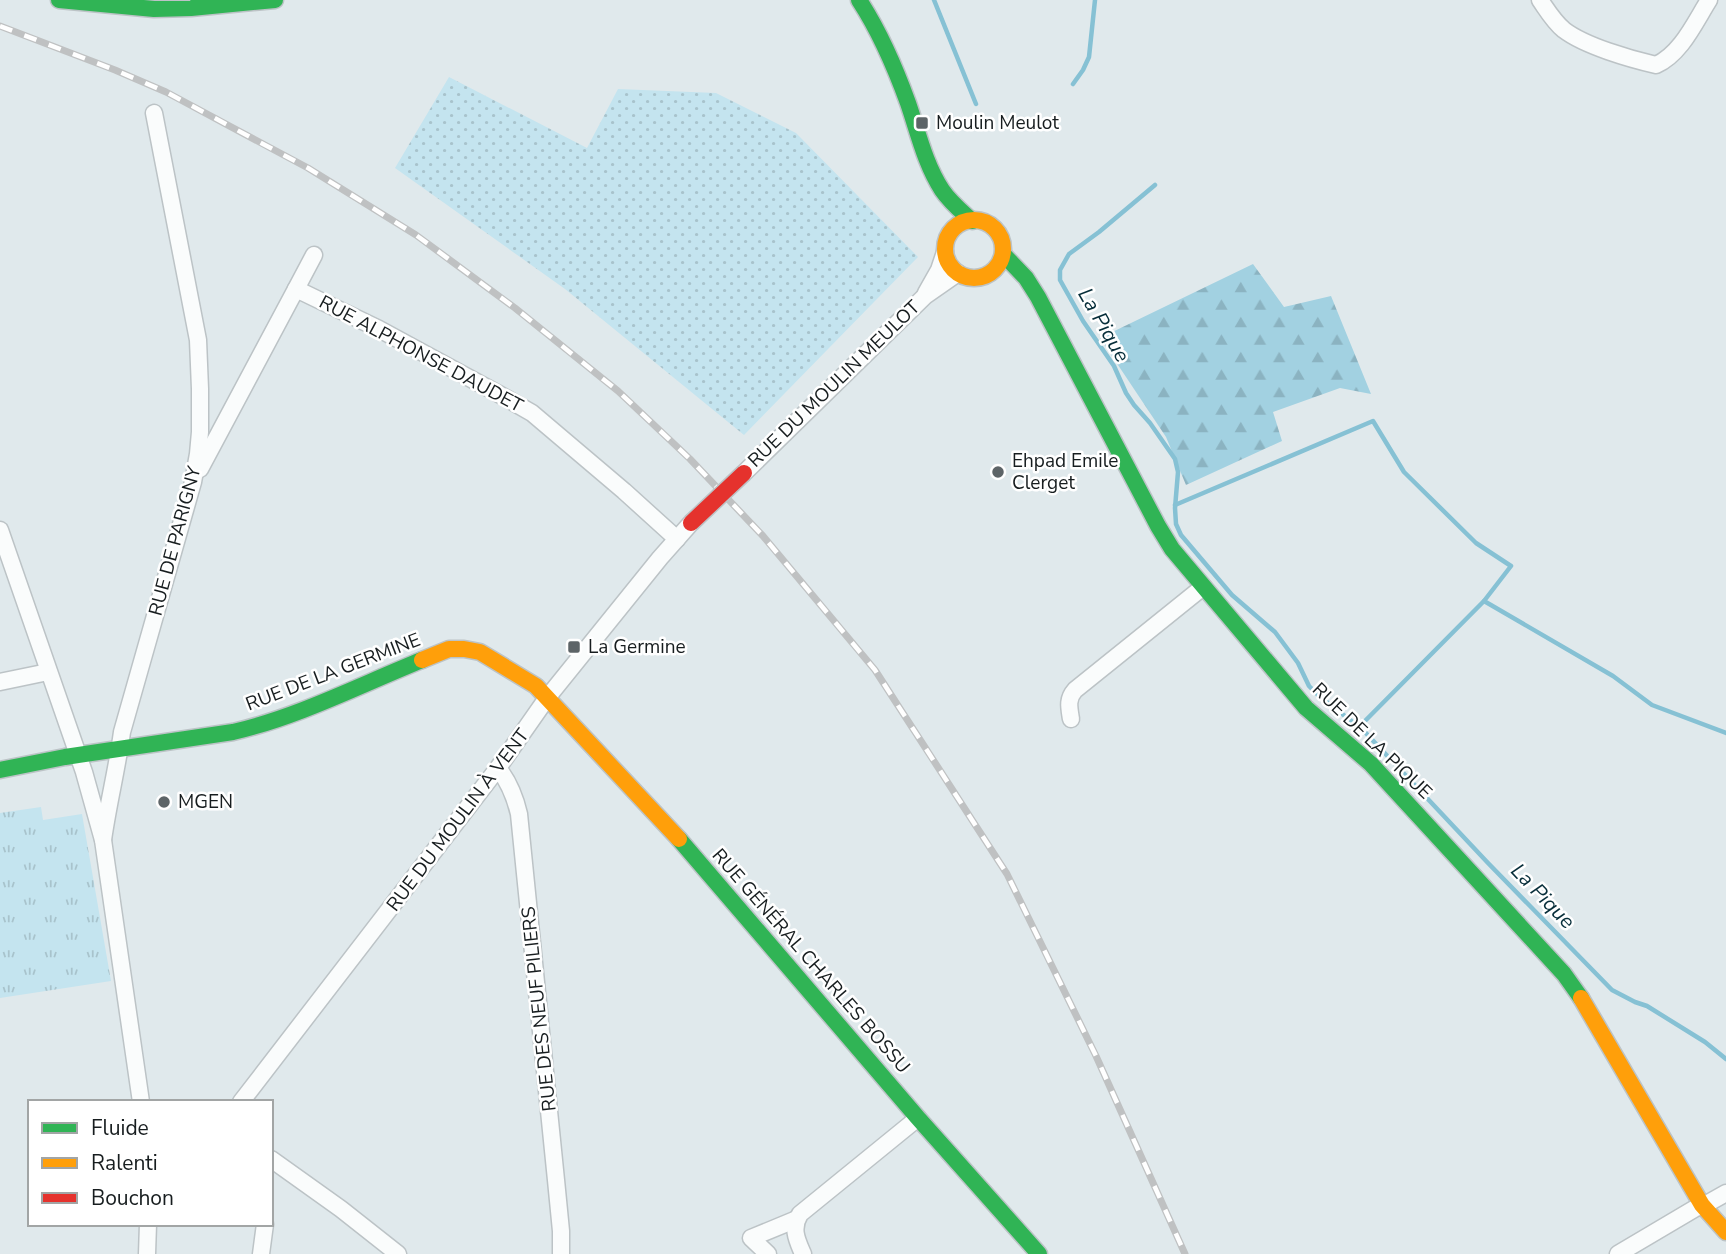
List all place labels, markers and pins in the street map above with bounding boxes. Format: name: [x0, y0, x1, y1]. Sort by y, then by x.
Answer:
place label: Moulin Meulot: [936, 110, 1059, 136]
marker: Moulin Meulot: [914, 115, 930, 131]
place label: Ehpad Emile Clerget: [1012, 448, 1118, 496]
marker: Ehpad Emile Clerget: [990, 464, 1006, 480]
place label: La Germine: [588, 634, 686, 660]
marker: La Germine: [566, 639, 582, 655]
place label: MGEN: [178, 789, 233, 815]
marker: MGEN: [156, 794, 172, 810]

